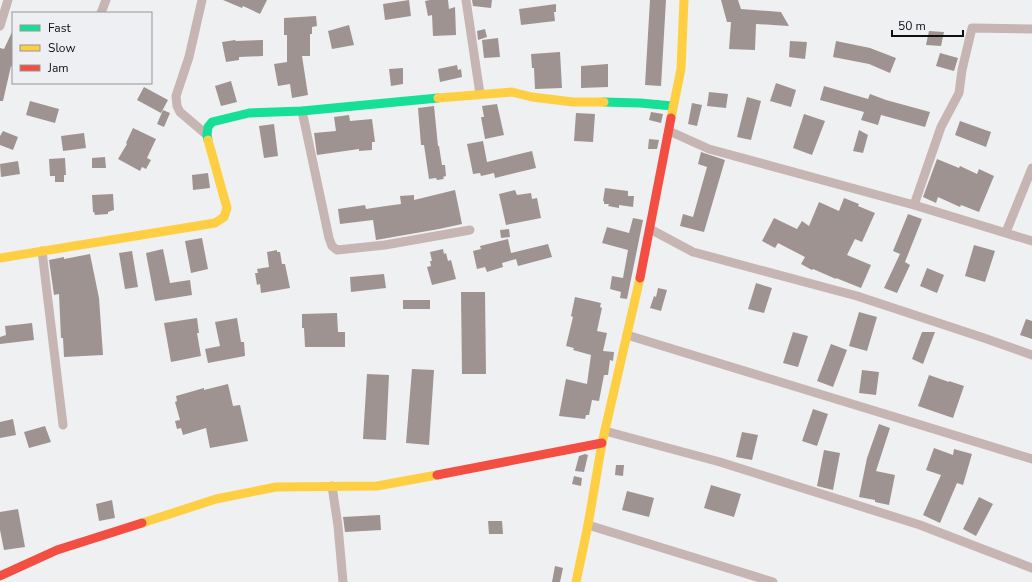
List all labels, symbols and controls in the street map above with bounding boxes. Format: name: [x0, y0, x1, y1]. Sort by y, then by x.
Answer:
legend: [12, 12, 152, 84]
scale bar: [892, 12, 963, 38]
text: 50 m: [898, 18, 926, 34]
text: Fast: [48, 20, 71, 36]
text: Slow: [48, 40, 76, 56]
text: Jam: [47, 60, 69, 76]

